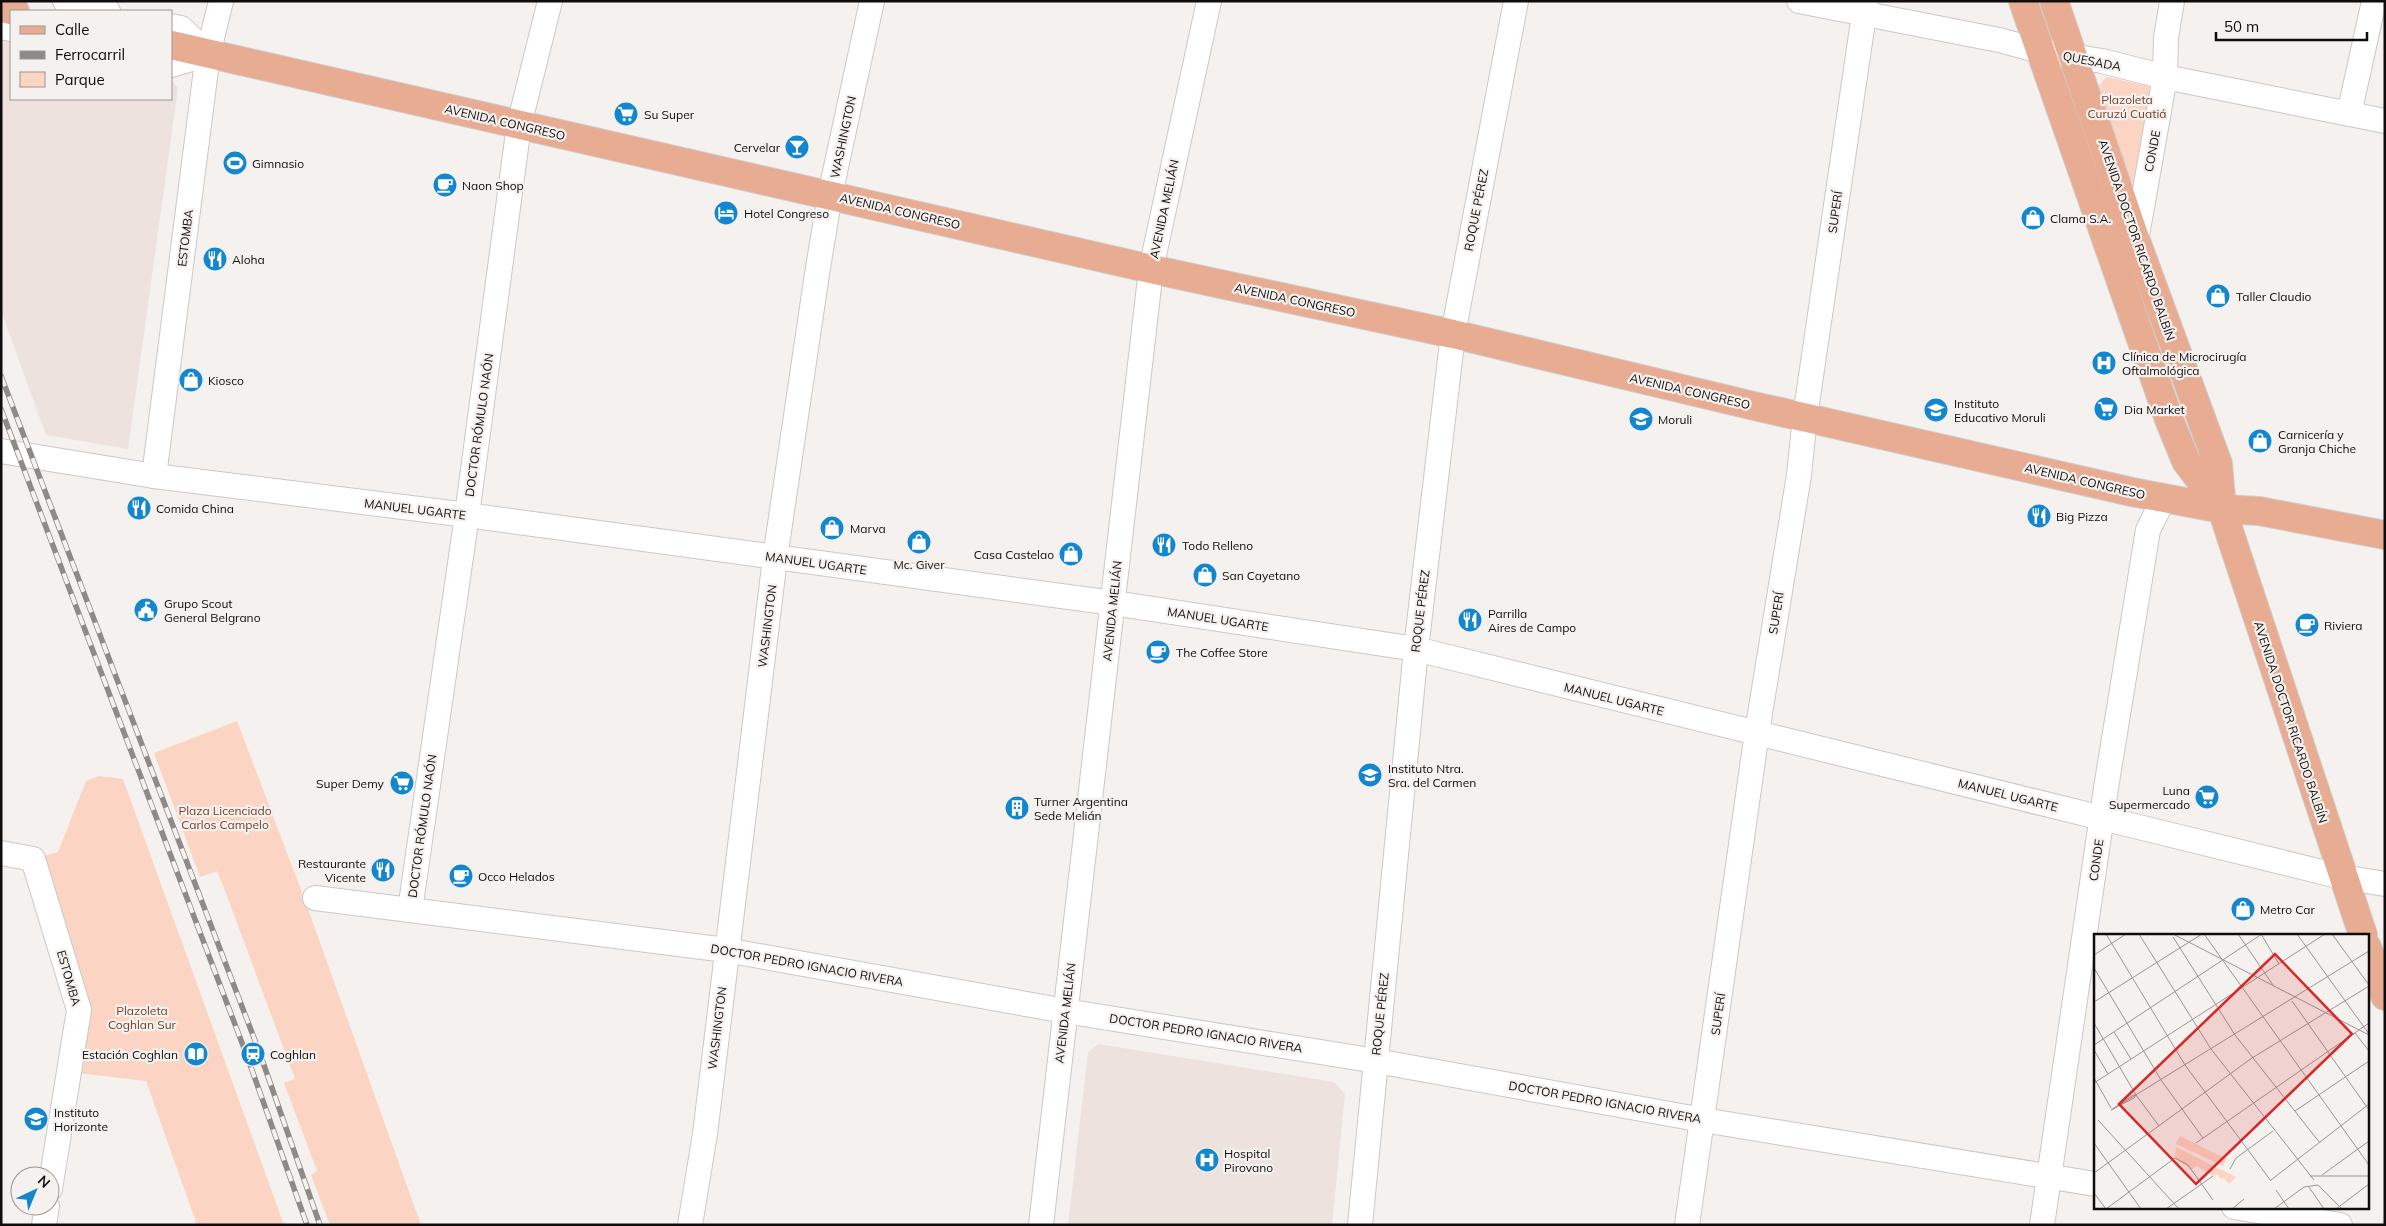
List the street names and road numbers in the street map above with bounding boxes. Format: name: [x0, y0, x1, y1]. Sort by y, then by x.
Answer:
street label: QUESADA: [2062, 48, 2122, 74]
street label: WASHINGTON: [827, 94, 859, 180]
street label: AVENIDA CONGRESO: [443, 101, 567, 143]
street label: CONDE: [2141, 129, 2163, 173]
street label: AVENIDA DOCTOR RICARDO BALBÍN: [2095, 137, 2179, 343]
street label: AVENIDA MELIÁN: [1146, 158, 1182, 260]
street label: ROQUE PÉREZ: [1461, 168, 1491, 252]
street label: SUPERÍ: [1825, 189, 1846, 234]
street label: AVENIDA CONGRESO: [838, 190, 962, 232]
street label: ESTOMBA: [174, 208, 196, 267]
street label: AVENIDA CONGRESO: [1233, 280, 1357, 320]
street label: DOCTOR RÓMULO NAÓN: [462, 352, 496, 498]
street label: AVENIDA CONGRESO: [1628, 370, 1752, 412]
street label: AVENIDA CONGRESO: [2023, 460, 2147, 502]
street label: MANUEL UGARTE: [363, 495, 467, 523]
street label: MANUEL UGARTE: [764, 548, 868, 578]
street label: AVENIDA MELIÁN: [1099, 560, 1125, 662]
street label: ROQUE PÉREZ: [1407, 569, 1433, 653]
street label: WASHINGTON: [754, 584, 780, 668]
street label: SUPERÍ: [1765, 590, 1787, 635]
street label: MANUEL UGARTE: [1166, 604, 1270, 634]
street label: AVENIDA DOCTOR RICARDO BALBÍN: [2251, 619, 2331, 825]
street label: MANUEL UGARTE: [1563, 679, 1665, 719]
street label: DOCTOR RÓMULO NAÓN: [405, 753, 439, 899]
street label: MANUEL UGARTE: [1957, 775, 2059, 815]
street label: CONDE: [2086, 838, 2106, 882]
street label: DOCTOR PEDRO IGNACIO RIVERA: [710, 941, 905, 989]
street label: ESTOMBA: [54, 948, 84, 1008]
street label: AVENIDA MELIÁN: [1051, 962, 1079, 1064]
street label: ROQUE PÉREZ: [1368, 972, 1392, 1056]
street label: WASHINGTON: [704, 986, 730, 1070]
street label: SUPERÍ: [1708, 991, 1729, 1036]
street label: DOCTOR PEDRO IGNACIO RIVERA: [1108, 1010, 1304, 1056]
street label: DOCTOR PEDRO IGNACIO RIVERA: [1508, 1078, 1703, 1126]

